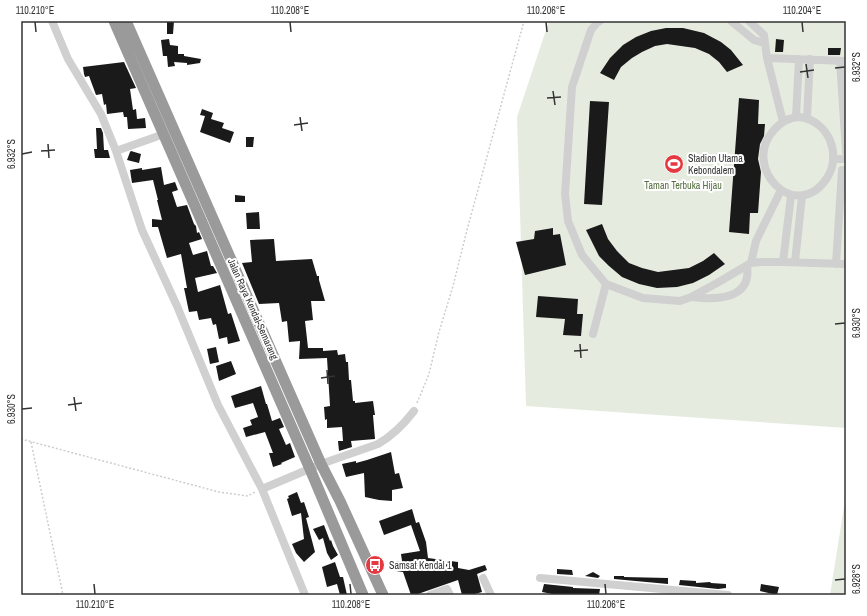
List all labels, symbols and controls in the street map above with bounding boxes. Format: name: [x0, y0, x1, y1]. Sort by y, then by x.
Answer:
text: 110.210°E: [16, 4, 54, 17]
text: 110.208°E: [271, 4, 309, 17]
text: 110.206°E: [527, 4, 565, 17]
text: 110.204°E: [783, 4, 821, 17]
text: 6.932°S: [850, 51, 863, 82]
text: 6.932°S: [5, 138, 18, 169]
place label: Stadion Utama Kebondalem: [688, 152, 743, 177]
sports icon: Stadion Utama Kebondalem: [663, 153, 685, 175]
park label: Taman Terbuka Hijau: [644, 179, 722, 192]
street label: Jalan Raya Kendal-Semarang: [225, 256, 281, 362]
text: 6.930°S: [850, 307, 863, 338]
text: 6.930°S: [5, 393, 18, 424]
bus stop icon: Samsat Kendal 1: [364, 554, 386, 576]
place label: Samsat Kendal 1: [389, 559, 452, 572]
text: 6.928°S: [850, 563, 863, 594]
text: 110.210°E: [76, 598, 114, 611]
text: 110.208°E: [332, 598, 370, 611]
text: 110.206°E: [587, 598, 625, 611]

